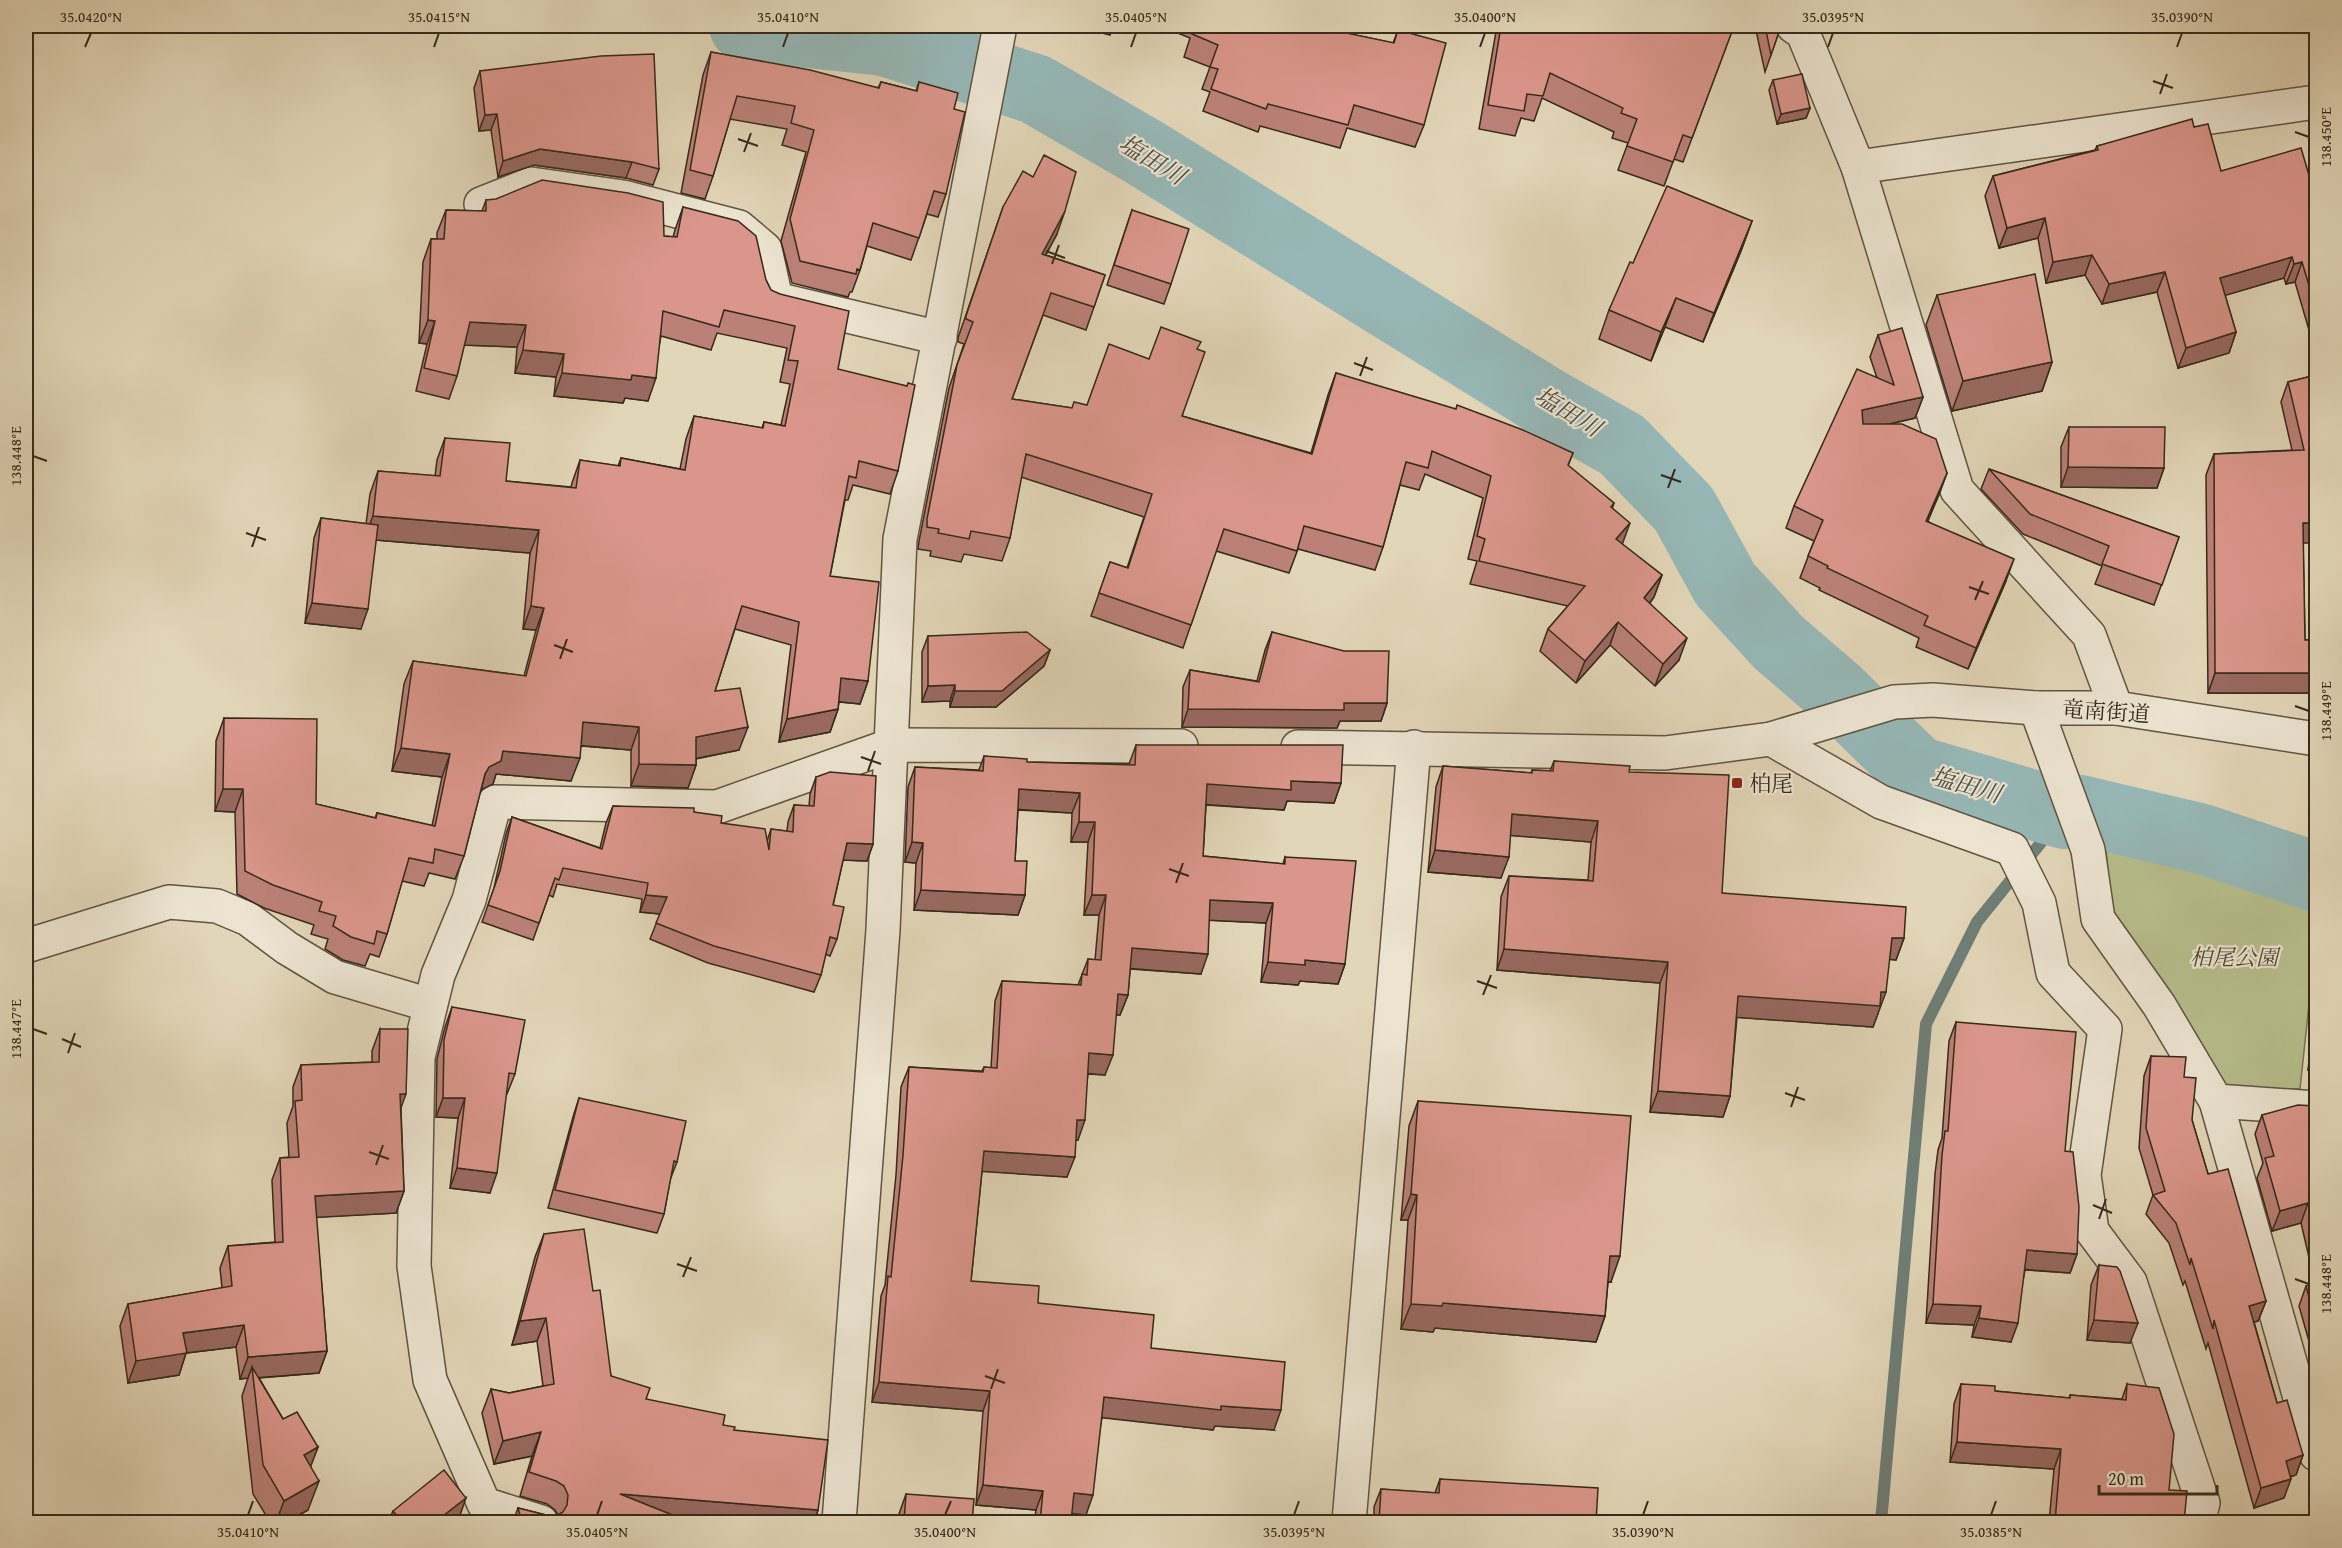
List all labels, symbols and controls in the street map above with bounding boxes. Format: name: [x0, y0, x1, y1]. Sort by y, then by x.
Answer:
text: 35.0420°N: [60, 6, 122, 27]
text: 35.0415°N: [408, 6, 470, 27]
text: 35.0410°N: [757, 6, 819, 27]
text: 35.0405°N: [1105, 6, 1167, 27]
text: 35.0400°N: [1454, 6, 1516, 27]
text: 35.0395°N: [1802, 6, 1864, 27]
text: 35.0390°N: [2151, 6, 2213, 27]
text: 138.450°E: [2315, 107, 2336, 167]
water label: 塩田川: [1112, 126, 1195, 195]
water label: 塩田川: [1528, 378, 1611, 447]
text: 138.448°E: [5, 426, 26, 486]
text: 138.449°E: [2315, 681, 2336, 741]
street label: 竜南街道: [2061, 692, 2151, 730]
water label: 塩田川: [1927, 758, 2008, 812]
place label: 柏尾: [1749, 767, 1793, 799]
marker: 柏尾: [1730, 776, 1744, 790]
park label: 柏尾公園: [2190, 941, 2281, 973]
text: 138.447°E: [5, 999, 26, 1059]
text: 138.448°E: [2315, 1254, 2336, 1314]
scale bar: [2099, 1458, 2218, 1496]
text: 20 m: [2108, 1465, 2144, 1492]
text: 35.0410°N: [217, 1521, 279, 1542]
text: 35.0405°N: [566, 1521, 628, 1542]
text: 35.0400°N: [914, 1521, 976, 1542]
text: 35.0395°N: [1263, 1521, 1325, 1542]
text: 35.0390°N: [1612, 1521, 1674, 1542]
text: 35.0385°N: [1960, 1521, 2022, 1542]

